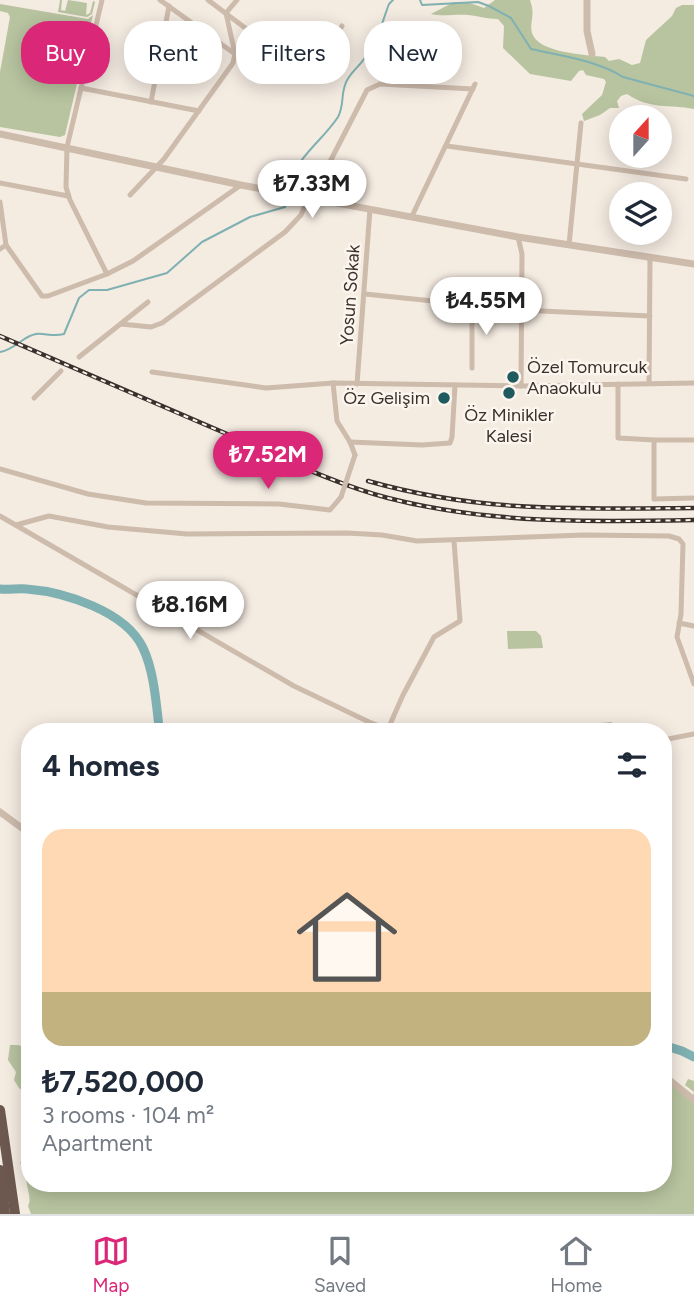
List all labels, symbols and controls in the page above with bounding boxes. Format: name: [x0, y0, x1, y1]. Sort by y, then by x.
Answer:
chip: Buy: [21, 21, 110, 84]
chip: Rent: [124, 21, 222, 84]
chip: Filters: [236, 21, 350, 84]
chip: New: [364, 21, 462, 84]
north arrow: [609, 105, 672, 168]
map controls: [609, 105, 672, 245]
pin: ₺7.33M: [255, 160, 369, 220]
text: ₺7.33M: [274, 169, 350, 197]
button: layers: [609, 182, 672, 245]
street label: Yosun Sokak: [336, 244, 365, 346]
pin: ₺4.55M: [429, 278, 543, 337]
text: ₺4.55M: [446, 286, 526, 314]
place label: Özel Tomurcuk Anaokulu: [527, 356, 648, 399]
marker: Özel Tomurcuk Anaokulu: [505, 369, 521, 385]
marker: Öz Minikler Kalesi: [501, 385, 517, 401]
place label: Öz Gelişim: [343, 387, 430, 409]
marker: Öz Gelişim: [436, 390, 452, 406]
place label: Öz Minikler Kalesi: [464, 404, 554, 447]
pin: ₺7.52M: [211, 432, 325, 491]
text: ₺7.52M: [229, 440, 307, 468]
pin: ₺8.16M: [133, 582, 247, 641]
text: ₺8.16M: [152, 590, 228, 618]
icon: filters: [613, 746, 651, 784]
text: 4 homes: [42, 747, 159, 784]
icon: home: [284, 874, 410, 1000]
text: ₺7,520,000: [42, 1063, 204, 1100]
text: 3 rooms · 104 m²: [42, 1101, 214, 1129]
text: Apartment: [42, 1129, 153, 1157]
tab: Map: [92, 1232, 130, 1297]
tab: Saved: [314, 1232, 366, 1297]
tab: Home: [550, 1232, 602, 1297]

